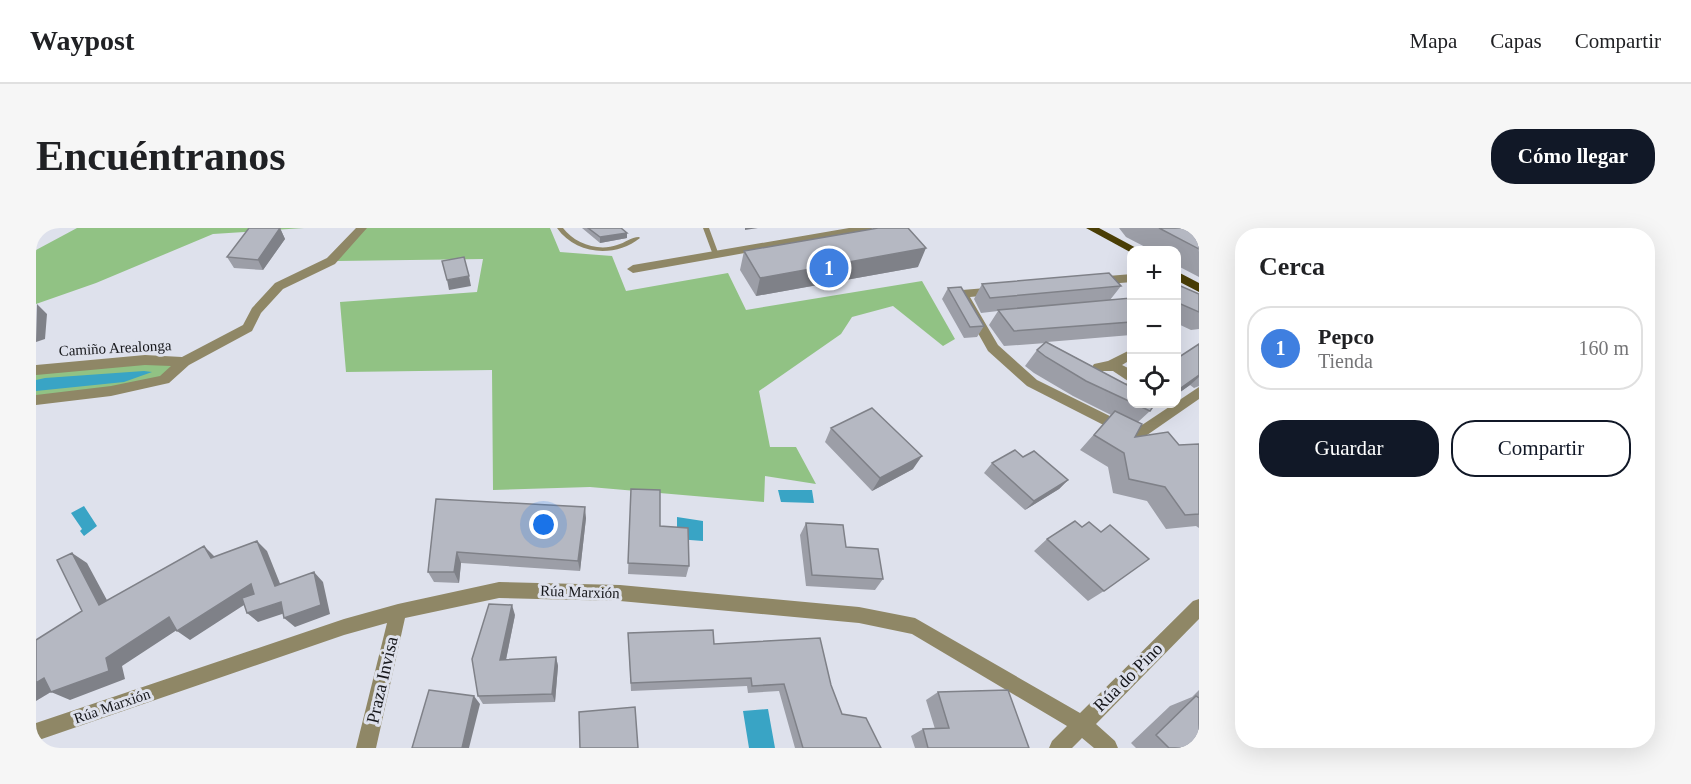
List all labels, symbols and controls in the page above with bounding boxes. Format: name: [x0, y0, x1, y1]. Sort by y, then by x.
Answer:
text: Waypost: [30, 25, 134, 56]
text: Mapa: [1410, 29, 1457, 53]
text: Capas: [1490, 29, 1542, 53]
text: Compartir: [1575, 29, 1661, 53]
button: Cómo llegar: [1491, 129, 1655, 184]
text: Encuéntranos: [36, 133, 286, 179]
pin: 1: [810, 246, 848, 291]
map controls: [1127, 246, 1181, 408]
button: +: [1127, 246, 1181, 300]
text: Cerca: [1259, 252, 1325, 281]
button: −: [1127, 300, 1181, 354]
text: Pepco: [1318, 324, 1374, 349]
street label: Camiño Arealonga: [58, 337, 172, 359]
text: 1: [1276, 337, 1286, 359]
text: 160 m: [1578, 337, 1629, 359]
text: Tienda: [1318, 350, 1373, 372]
button: locate: [1127, 354, 1181, 408]
button: Guardar: [1259, 420, 1439, 477]
button: Compartir: [1451, 420, 1631, 477]
your location: [529, 510, 558, 539]
street label: Rúa Marxión: [540, 583, 621, 601]
street label: Praza Invisa: [362, 635, 402, 725]
street label: Rúa do Pino: [1089, 638, 1167, 716]
street label: Rúa Marxión: [72, 685, 153, 727]

